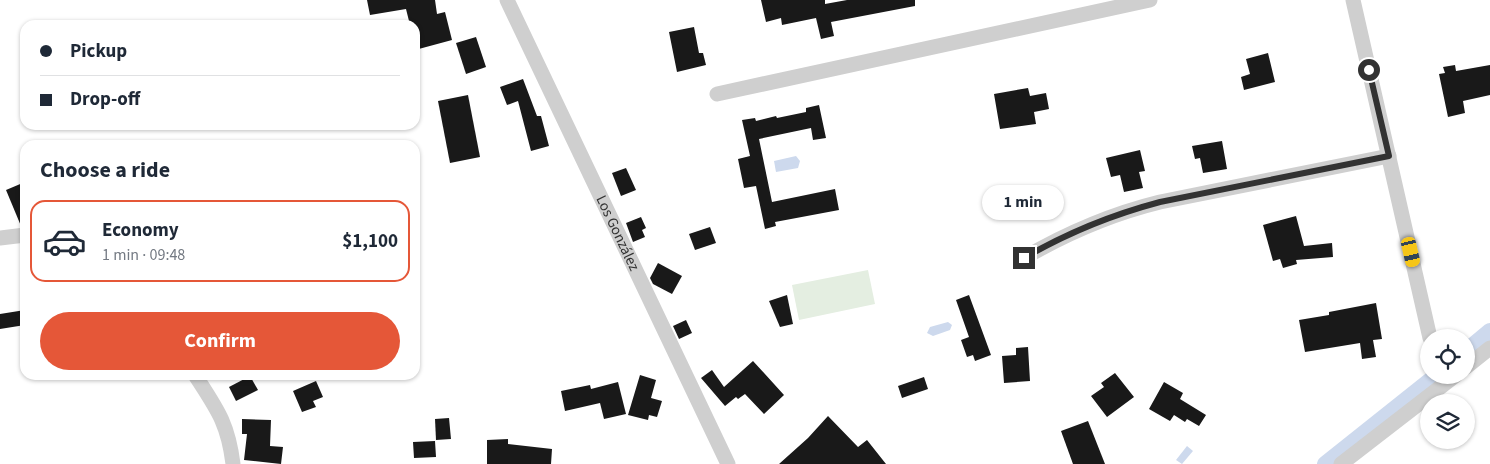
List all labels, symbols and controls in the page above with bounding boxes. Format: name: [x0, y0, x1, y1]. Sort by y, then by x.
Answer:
text: Pickup: [70, 38, 127, 65]
route start: [1358, 59, 1380, 81]
text: Drop-off: [70, 86, 140, 113]
text: Choose a ride: [40, 154, 170, 186]
callout: 1 min: [983, 186, 1065, 220]
text: 1 min: [1004, 191, 1042, 213]
street label: Los González: [591, 192, 645, 274]
text: Economy: [102, 217, 179, 244]
icon: car: [42, 219, 87, 264]
text: $1,100: [342, 228, 398, 255]
car: [1400, 236, 1421, 268]
text: 1 min · 09:48: [102, 244, 185, 266]
route end: [1013, 247, 1035, 269]
button: Confirm: [40, 312, 400, 370]
map controls: [1420, 329, 1475, 449]
button: locate: [1420, 329, 1475, 384]
button: layers: [1420, 394, 1475, 449]

